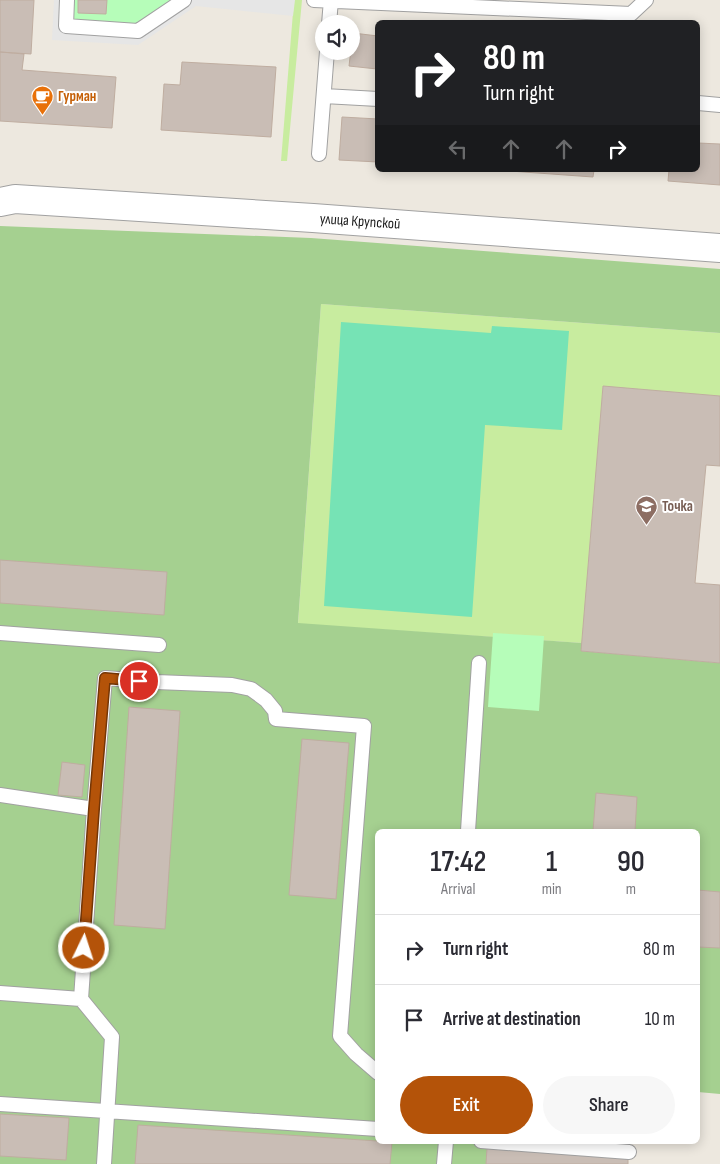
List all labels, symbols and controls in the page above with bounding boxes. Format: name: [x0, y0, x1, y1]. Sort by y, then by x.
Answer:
map controls: [315, 15, 360, 60]
button: sound: [315, 15, 360, 60]
text: 80 m: [483, 37, 545, 80]
icon: right: [400, 40, 465, 105]
text: Turn right: [483, 80, 554, 107]
cafe icon: Гурман: [30, 84, 54, 115]
place label: Гурман: [58, 87, 96, 106]
icon: left: [444, 135, 472, 163]
icon: ahead: [497, 135, 525, 163]
icon: ahead: [550, 135, 578, 163]
icon: right: [603, 135, 631, 163]
street label: улица Крупской: [319, 209, 401, 234]
school or university icon: Точка: [634, 494, 658, 525]
place label: Точка: [662, 497, 693, 516]
pin: [118, 660, 160, 702]
icon: arrive: [125, 667, 153, 695]
text: 17:42: [430, 844, 486, 880]
text: 1: [546, 844, 557, 880]
text: 90: [617, 844, 645, 880]
text: Arrival: [441, 880, 476, 899]
text: min: [542, 880, 562, 899]
text: m: [626, 880, 636, 899]
position arrow: [57, 921, 109, 973]
icon: right: [400, 936, 428, 964]
text: Turn right: [443, 938, 508, 961]
text: 80 m: [643, 938, 675, 961]
icon: arrive: [400, 1006, 428, 1034]
text: Arrive at destination: [443, 1008, 581, 1031]
text: 10 m: [645, 1008, 675, 1031]
button: Exit: [400, 1076, 533, 1134]
button: Share: [543, 1076, 675, 1134]

